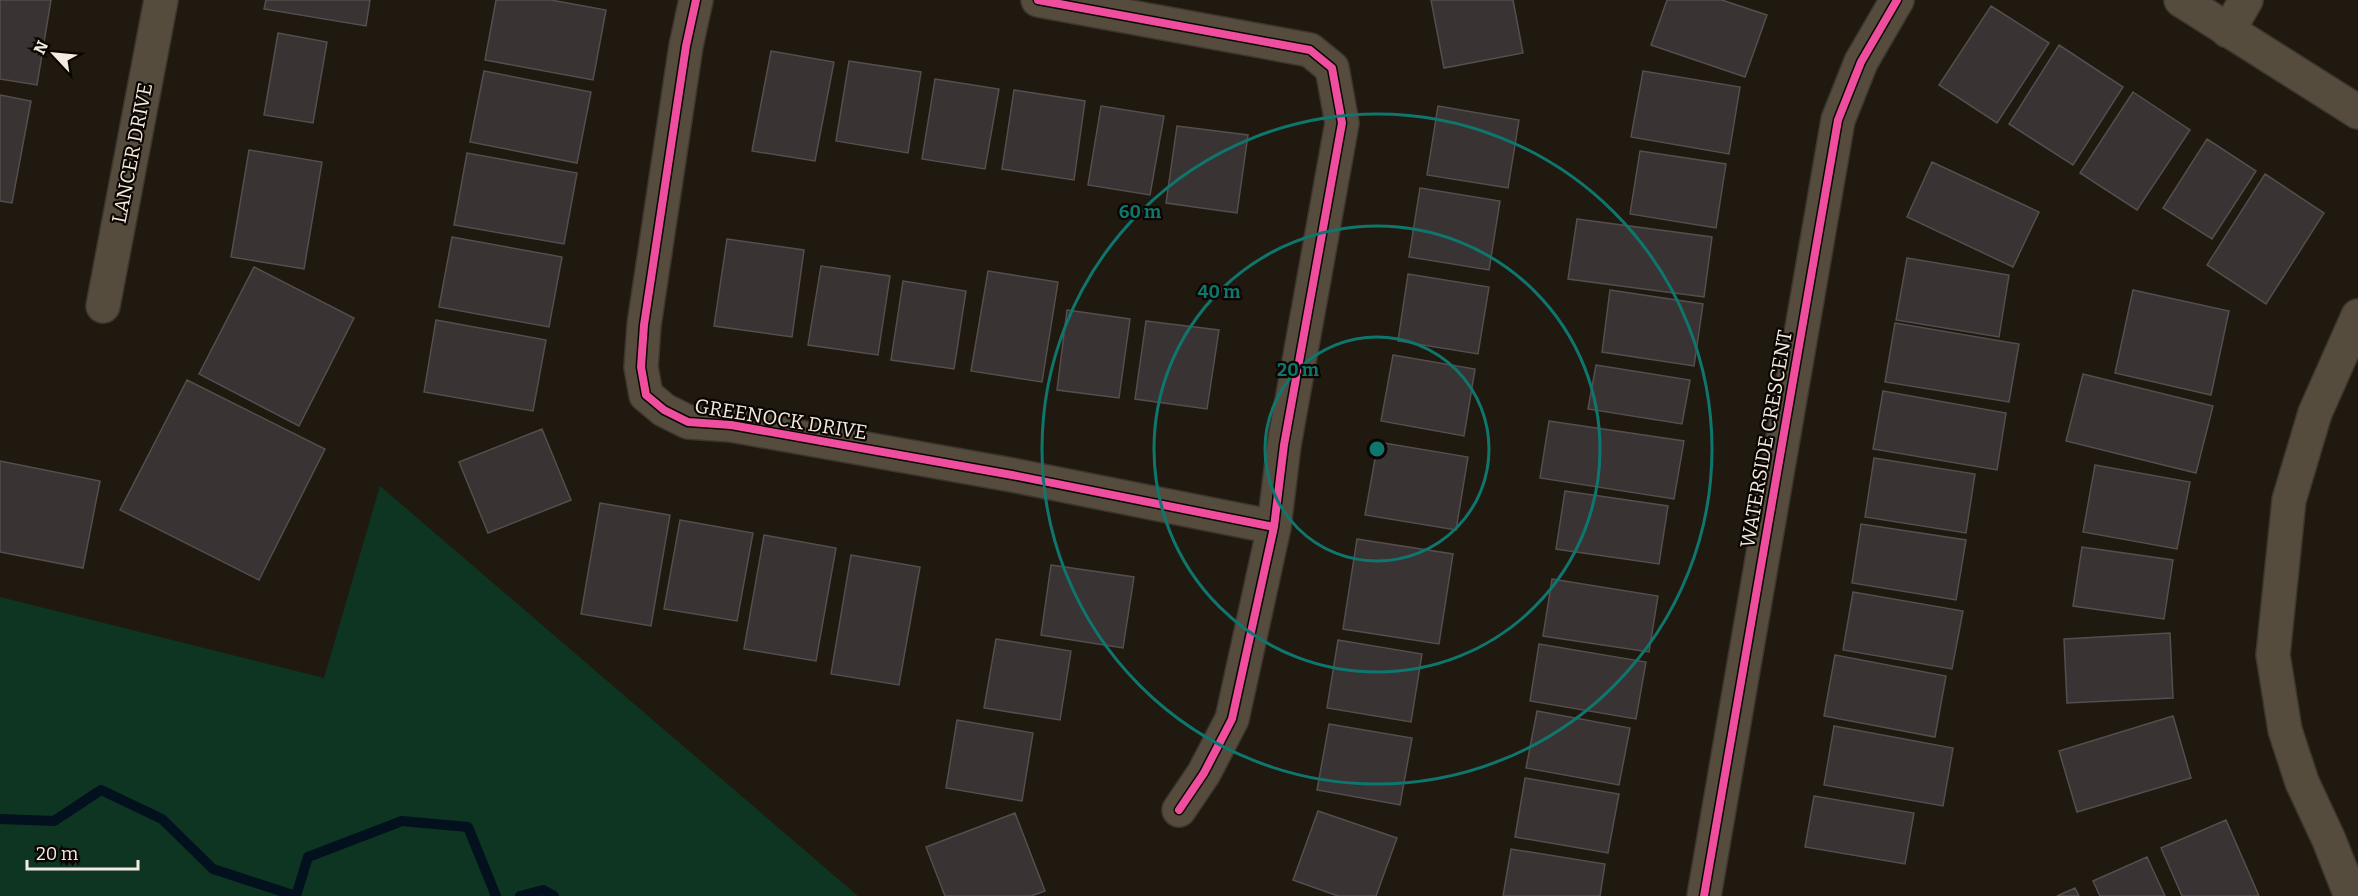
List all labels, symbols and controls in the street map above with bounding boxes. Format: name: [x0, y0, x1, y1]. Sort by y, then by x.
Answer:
north arrow: [24, 24, 84, 84]
text: N: [30, 38, 52, 57]
street label: LANCER DRIVE: [107, 81, 157, 225]
text: 60 m: [1119, 201, 1161, 223]
text: 40 m: [1198, 281, 1240, 303]
street label: WATERSIDE CRESCENT: [1735, 328, 1797, 550]
text: 20 m: [1277, 359, 1319, 381]
street label: GREENOCK DRIVE: [693, 394, 869, 444]
centre of rings: [1367, 439, 1387, 459]
scale bar: [27, 833, 138, 871]
text: 20 m: [36, 843, 78, 865]

